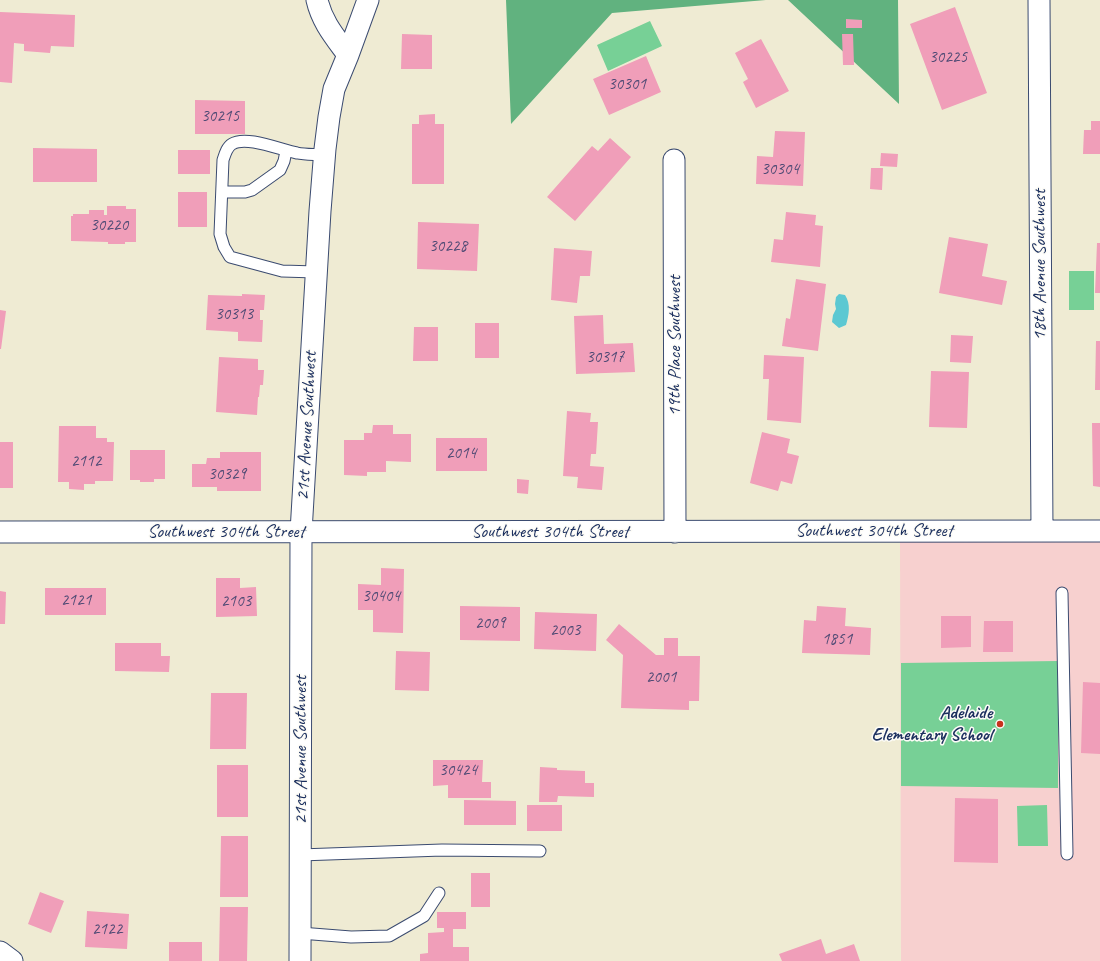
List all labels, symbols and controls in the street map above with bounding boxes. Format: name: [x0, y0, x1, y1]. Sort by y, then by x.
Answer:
house number: 30225: [929, 48, 967, 68]
house number: 30301: [608, 75, 646, 95]
house number: 30215: [201, 107, 239, 127]
house number: 30304: [761, 160, 799, 180]
street label: 18th Avenue Southwest: [1029, 189, 1051, 341]
house number: 30220: [90, 216, 128, 236]
house number: 30228: [429, 237, 467, 257]
street label: 19th Place Southwest: [664, 275, 686, 417]
house number: 30313: [215, 305, 253, 325]
house number: 30317: [586, 348, 624, 368]
street label: 21st Avenue Southwest: [292, 351, 322, 501]
house number: 2014: [446, 444, 476, 464]
house number: 2112: [71, 452, 101, 472]
house number: 30329: [208, 465, 246, 485]
street label: Southwest 304th Street: [795, 520, 953, 542]
street label: Southwest 304th Street: [147, 521, 305, 543]
street label: Southwest 304th Street: [471, 521, 629, 543]
house number: 30404: [362, 587, 400, 607]
house number: 2121: [61, 591, 91, 611]
house number: 2103: [221, 592, 251, 612]
house number: 2009: [475, 614, 505, 634]
house number: 2003: [550, 621, 580, 641]
house number: 1851: [822, 630, 852, 650]
house number: 2001: [646, 668, 676, 688]
street label: 21st Avenue Southwest: [290, 675, 312, 825]
place label: Adelaide Elementary School: [871, 702, 992, 746]
marker: Adelaide Elementary School: [995, 719, 1005, 729]
house number: 30424: [439, 761, 477, 781]
house number: 2122: [92, 920, 122, 940]

